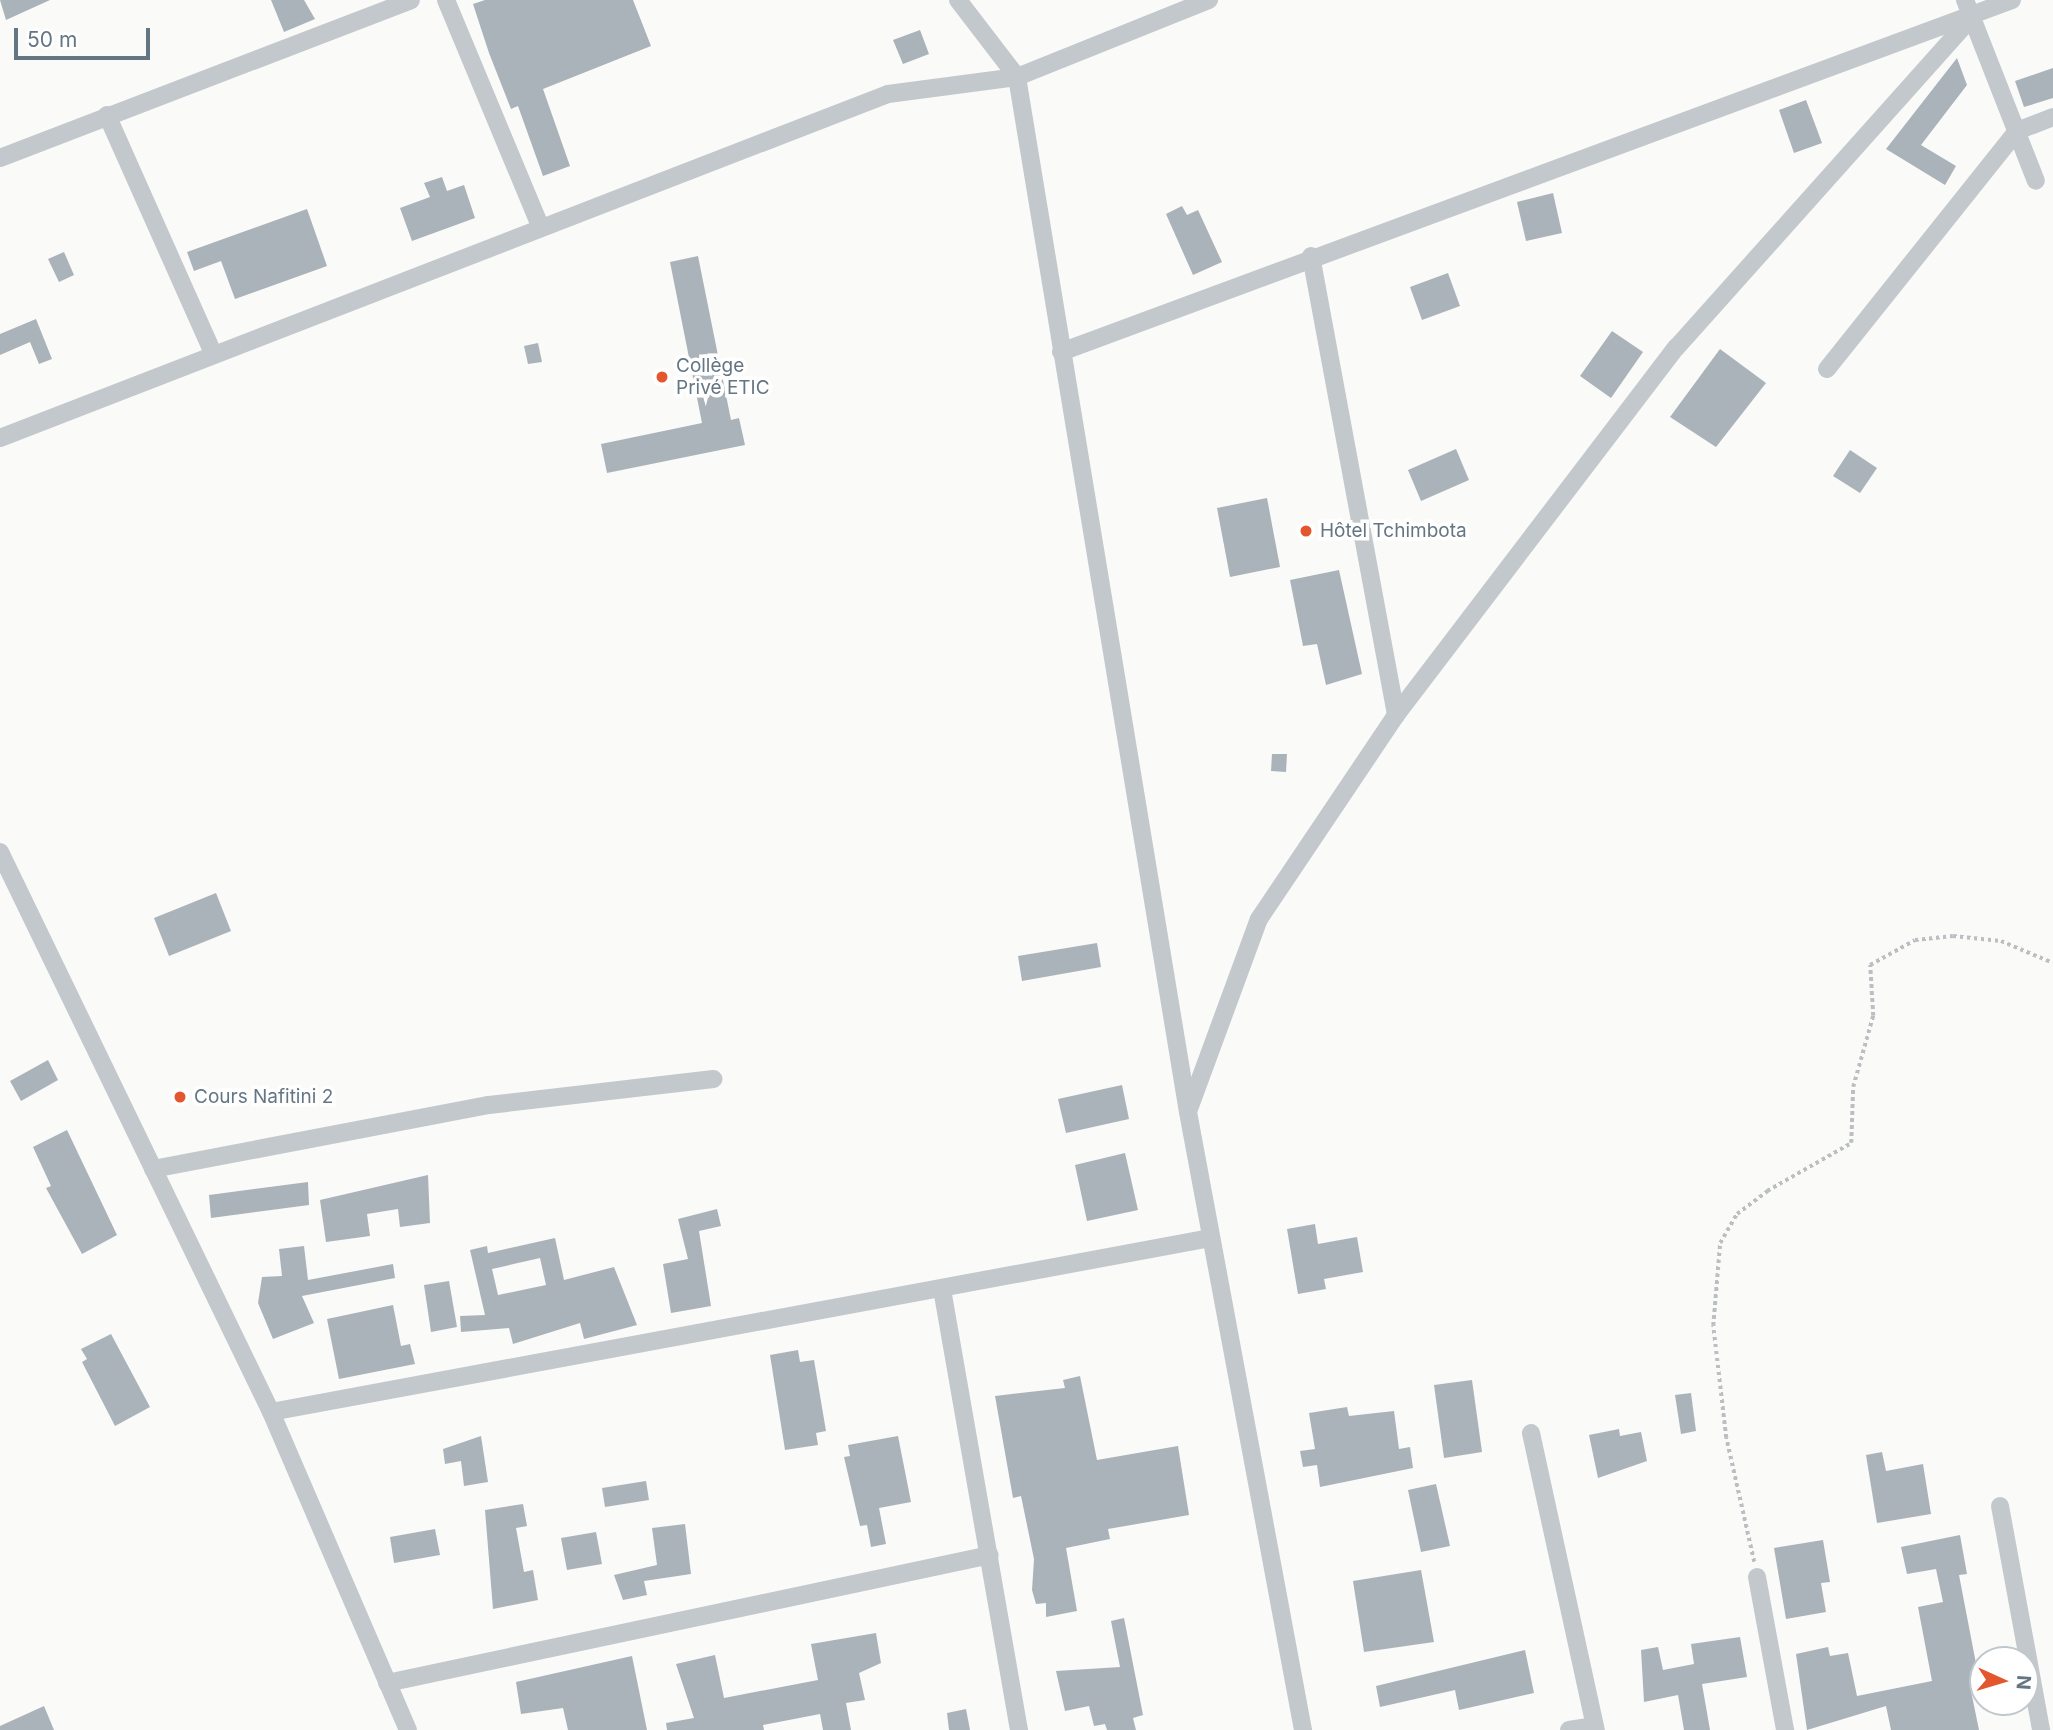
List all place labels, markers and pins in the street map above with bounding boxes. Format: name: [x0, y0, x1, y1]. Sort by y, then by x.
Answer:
place label: Collège Privé ETIC: [676, 355, 770, 399]
marker: Collège Privé ETIC: [654, 369, 670, 385]
place label: Hôtel Tchimbota: [1320, 520, 1467, 542]
marker: Hôtel Tchimbota: [1298, 523, 1314, 539]
place label: Cours Nafitini 2: [194, 1086, 333, 1108]
marker: Cours Nafitini 2: [172, 1089, 188, 1105]

